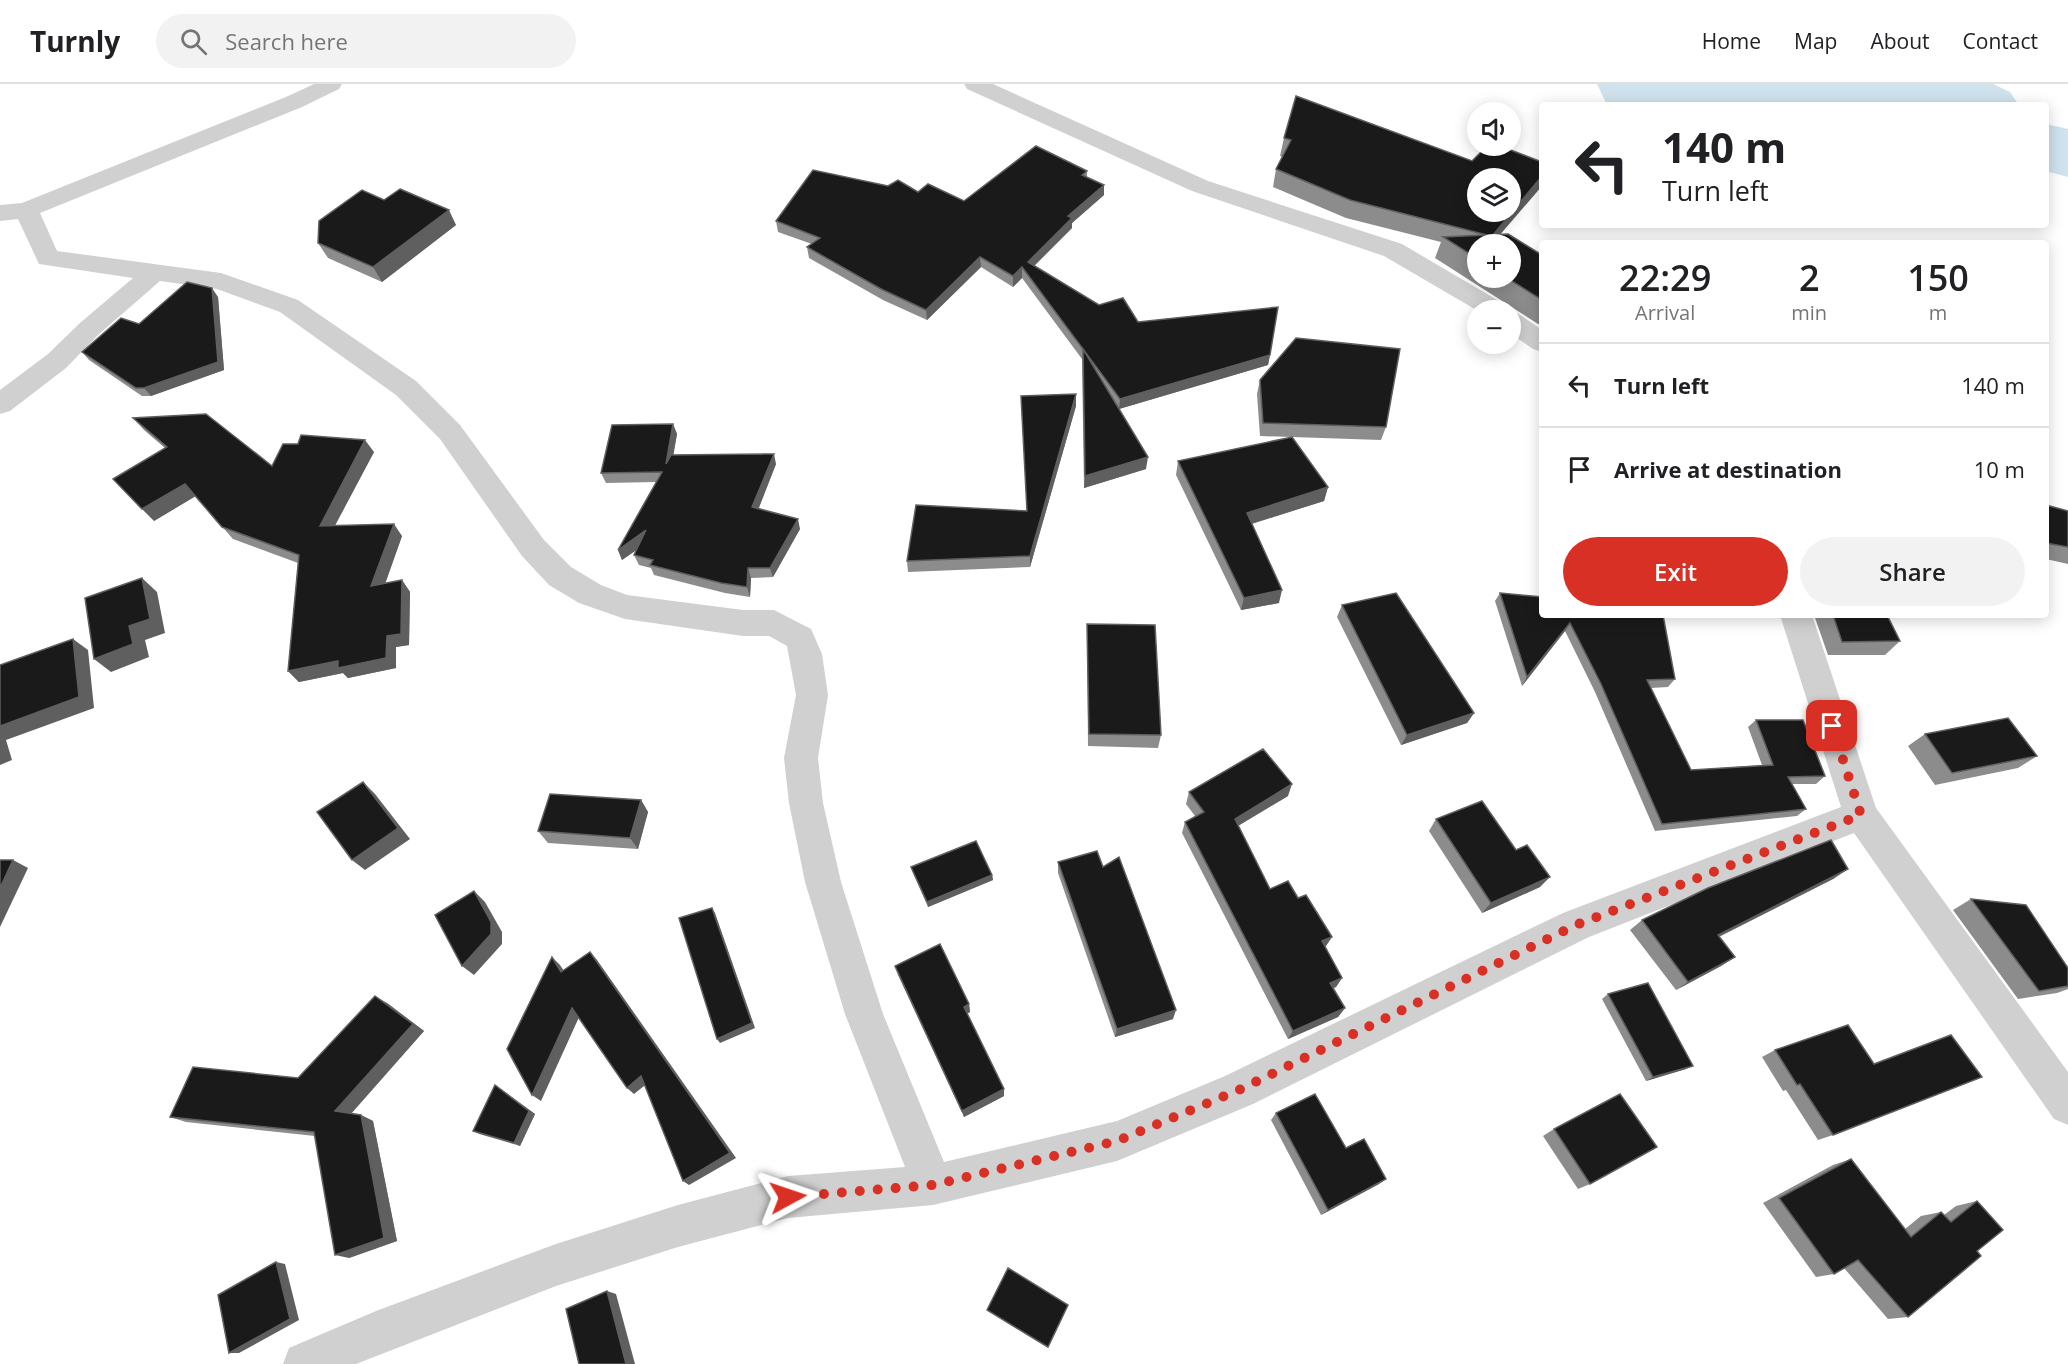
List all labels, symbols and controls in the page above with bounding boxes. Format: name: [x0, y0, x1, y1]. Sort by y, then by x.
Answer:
search box: [156, 14, 576, 68]
text: Turnly: [30, 22, 120, 60]
icon: search: [177, 25, 210, 58]
text: Search here: [225, 26, 348, 56]
text: Home: [1702, 27, 1761, 55]
text: Map: [1794, 27, 1837, 55]
text: About: [1870, 27, 1930, 55]
text: Contact: [1963, 27, 2038, 55]
map controls: [1467, 102, 1521, 354]
button: sound: [1467, 102, 1521, 156]
text: 140 m: [1662, 118, 1786, 175]
icon: left: [1563, 126, 1641, 204]
button: layers: [1467, 168, 1521, 222]
text: Turn left: [1662, 172, 1769, 209]
button: +: [1467, 234, 1521, 288]
text: 22:29: [1619, 253, 1711, 302]
text: 2: [1799, 253, 1820, 302]
text: 150: [1907, 253, 1969, 302]
text: Arrival: [1635, 299, 1695, 326]
text: min: [1791, 299, 1827, 326]
text: m: [1929, 299, 1947, 326]
button: −: [1467, 300, 1521, 354]
icon: left: [1563, 369, 1596, 402]
text: Turn left: [1614, 370, 1709, 400]
text: 140 m: [1961, 370, 2025, 400]
icon: arrive: [1563, 453, 1596, 486]
text: Arrive at destination: [1614, 454, 1842, 484]
text: 10 m: [1974, 454, 2025, 484]
button: Exit: [1563, 537, 1788, 606]
button: Share: [1800, 537, 2025, 606]
pin: [1806, 700, 1857, 751]
icon: arrive: [1815, 709, 1848, 742]
position arrow: [756, 1165, 820, 1229]

